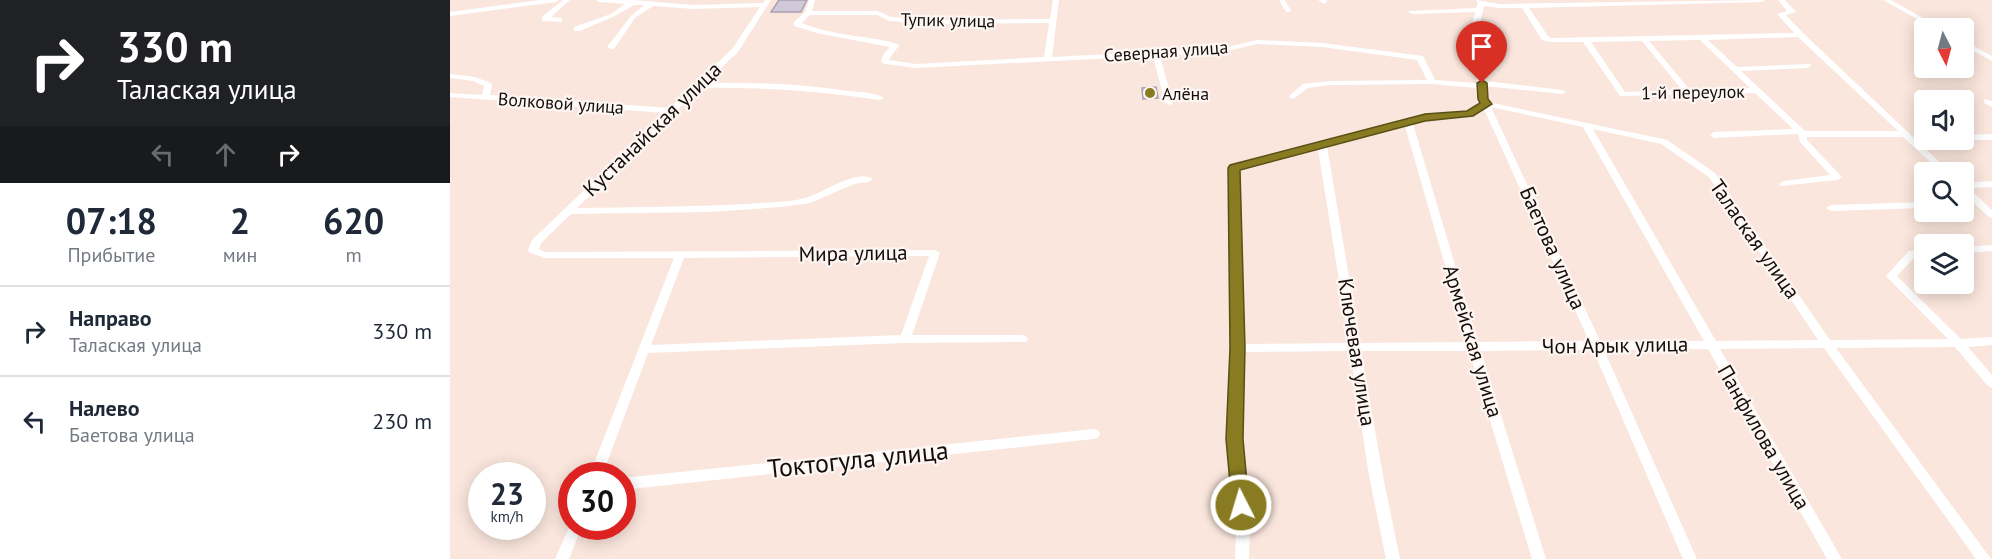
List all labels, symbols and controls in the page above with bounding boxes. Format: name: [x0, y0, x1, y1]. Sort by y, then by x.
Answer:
street label: Тупик улица: [900, 8, 996, 32]
north arrow: [1914, 18, 1974, 78]
map controls: [1914, 18, 1974, 294]
text: 330 m: [117, 19, 233, 74]
pin: [1456, 21, 1507, 83]
icon: right: [18, 24, 96, 102]
icon: arrive: [1465, 30, 1498, 63]
street label: Северная улица: [1103, 35, 1229, 67]
street label: Кустанайская улица: [577, 56, 727, 202]
text: Талаская улица: [117, 72, 297, 106]
street label: 1-й переулок: [1641, 80, 1745, 104]
place label: Алёна: [1162, 82, 1209, 105]
marker: Алёна: [1143, 86, 1157, 100]
street label: Волковой улица: [497, 87, 625, 119]
button: sound: [1914, 90, 1974, 150]
icon: left: [146, 138, 179, 171]
icon: ahead: [209, 138, 242, 171]
icon: right: [272, 138, 305, 171]
button: search: [1914, 162, 1974, 222]
street label: Талаская улица: [1704, 174, 1806, 304]
street label: Баетова улица: [1514, 182, 1592, 314]
text: 07:18: [66, 197, 157, 244]
text: 2: [230, 197, 250, 244]
text: 620: [323, 197, 384, 244]
button: layers: [1914, 234, 1974, 294]
street label: Мира улица: [798, 239, 908, 267]
text: Прибытие: [67, 242, 155, 268]
text: мин: [223, 242, 257, 268]
text: m: [346, 242, 362, 268]
street label: Армейская улица: [1437, 261, 1509, 421]
street label: Ключевая улица: [1332, 276, 1382, 428]
text: Направо: [69, 304, 152, 332]
icon: right: [18, 315, 51, 348]
text: 330 m: [372, 317, 432, 345]
street label: Чон Арык улица: [1541, 330, 1689, 360]
text: Талаская улица: [69, 332, 202, 358]
street label: Панфилова улица: [1712, 360, 1816, 514]
text: Налево: [69, 394, 140, 422]
icon: left: [18, 405, 51, 438]
text: 230 m: [372, 407, 432, 435]
text: Баетова улица: [69, 422, 195, 448]
street label: Токтогула улица: [766, 433, 950, 485]
speed limit sign: 30: [558, 462, 636, 540]
position arrow: [1209, 473, 1273, 537]
text: 23: [490, 474, 524, 513]
text: km/h: [491, 507, 523, 526]

